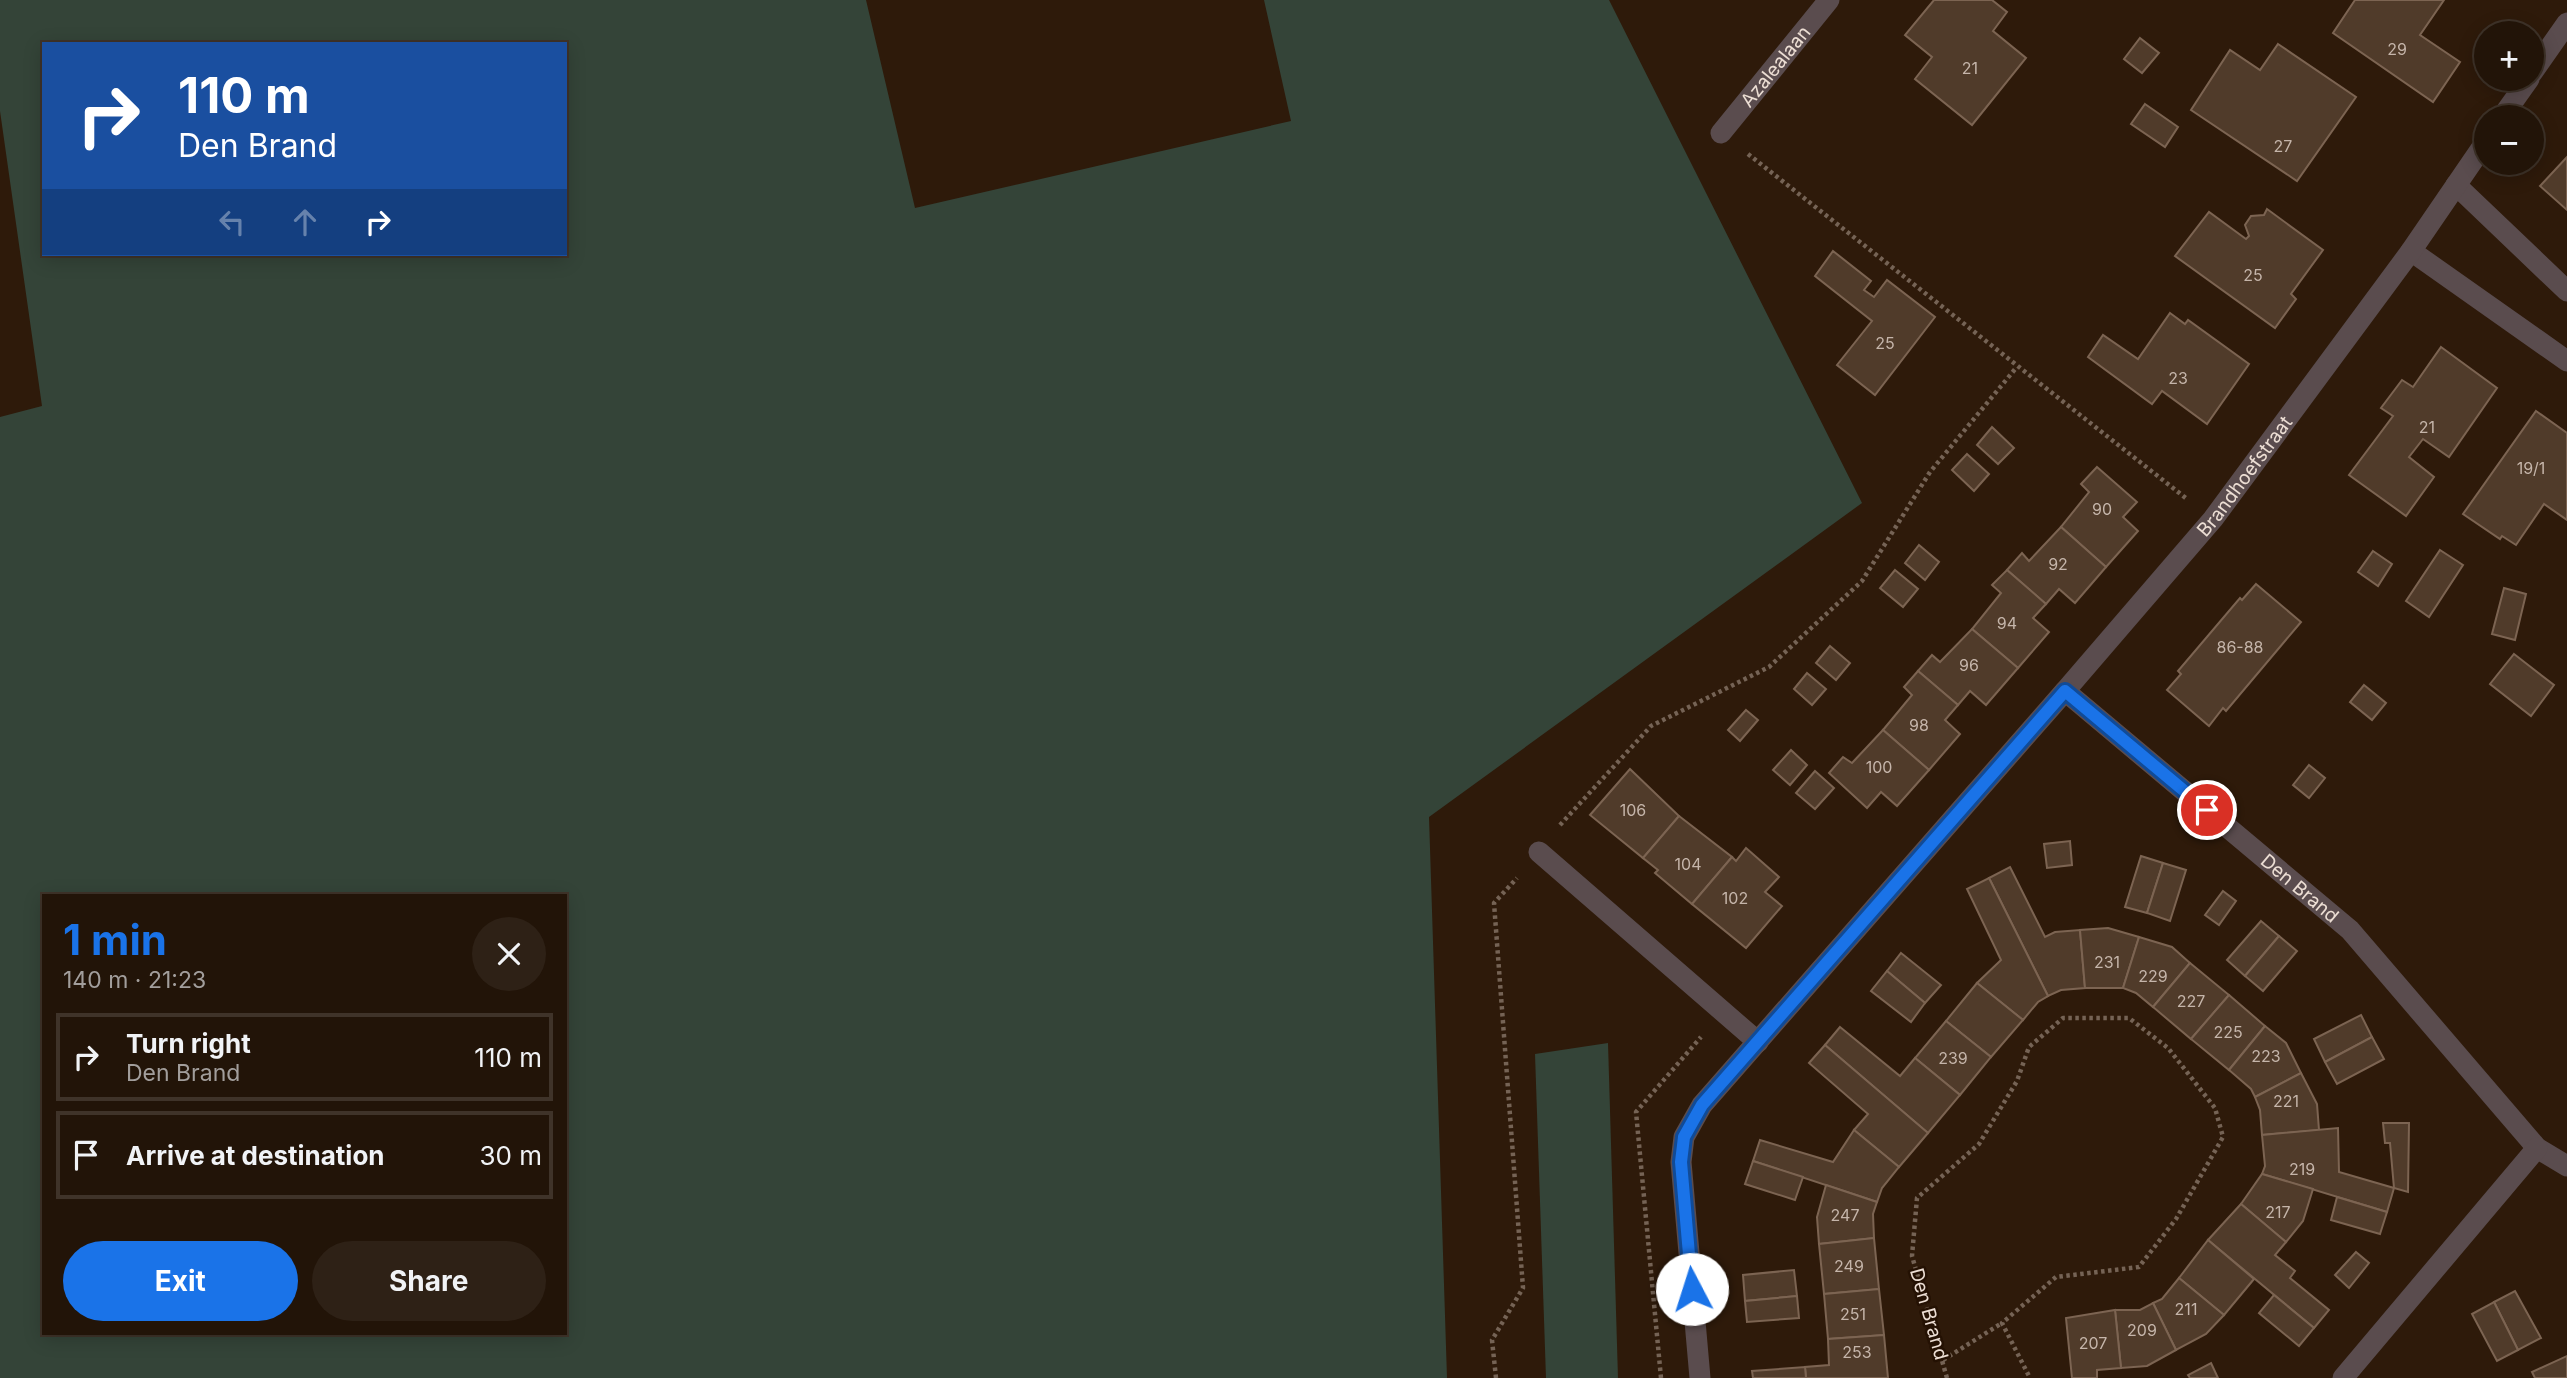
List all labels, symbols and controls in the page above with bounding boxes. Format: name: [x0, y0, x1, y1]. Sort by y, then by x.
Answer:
street label: Azalealaan: [1735, 21, 1815, 112]
map controls: [2474, 21, 2544, 175]
button: +: [2474, 21, 2544, 91]
house number: 29: [2387, 39, 2407, 59]
house number: 21: [1962, 58, 1978, 78]
text: 110 m: [178, 66, 310, 125]
icon: right: [63, 70, 154, 161]
button: −: [2474, 105, 2544, 175]
text: Den Brand: [178, 126, 337, 165]
house number: 27: [2274, 136, 2292, 156]
icon: left: [213, 203, 251, 241]
icon: ahead: [286, 203, 324, 241]
icon: right: [359, 203, 397, 241]
house number: 25: [2243, 265, 2263, 285]
house number: 25: [1875, 333, 1895, 353]
house number: 23: [2168, 368, 2188, 388]
street label: Brandhoefstraat: [2192, 411, 2297, 541]
house number: 21: [2419, 417, 2435, 437]
house number: 19/1: [2517, 458, 2545, 478]
house number: 90: [2092, 499, 2112, 519]
house number: 92: [2048, 554, 2068, 574]
house number: 94: [1997, 613, 2017, 633]
house number: 86-88: [2217, 637, 2263, 657]
house number: 96: [1959, 655, 1979, 675]
house number: 98: [1909, 715, 1929, 735]
house number: 100: [1866, 757, 1892, 777]
pin: [2177, 780, 2237, 840]
icon: arrive: [2188, 791, 2226, 829]
house number: 106: [1620, 800, 1646, 820]
street label: Den Brand: [2256, 849, 2344, 927]
house number: 104: [1675, 854, 1701, 874]
house number: 102: [1722, 888, 1748, 908]
text: 1 min: [63, 914, 167, 965]
button: close: [472, 917, 546, 991]
house number: 231: [2094, 952, 2120, 972]
text: 140 m · 21:23: [63, 966, 206, 994]
house number: 229: [2138, 966, 2168, 986]
house number: 227: [2177, 991, 2205, 1011]
house number: 225: [2213, 1022, 2243, 1042]
text: Turn right: [126, 1028, 251, 1059]
icon: right: [67, 1038, 105, 1076]
text: 110 m: [474, 1042, 542, 1073]
house number: 223: [2251, 1046, 2281, 1066]
house number: 239: [1938, 1048, 1968, 1068]
text: Den Brand: [126, 1059, 240, 1087]
house number: 221: [2273, 1091, 2299, 1111]
icon: arrive: [67, 1136, 105, 1174]
text: Arrive at destination: [126, 1140, 385, 1171]
text: 30 m: [479, 1140, 542, 1171]
house number: 219: [2289, 1159, 2315, 1179]
house number: 217: [2265, 1202, 2291, 1222]
house number: 247: [1831, 1205, 1859, 1225]
button: Exit: [63, 1241, 298, 1321]
button: Share: [312, 1241, 546, 1321]
position arrow: [1655, 1252, 1729, 1326]
house number: 249: [1834, 1256, 1864, 1276]
street label: Den Brand: [1905, 1265, 1953, 1363]
house number: 211: [2175, 1299, 2197, 1319]
house number: 251: [1840, 1304, 1866, 1324]
house number: 209: [2127, 1320, 2157, 1340]
house number: 207: [2079, 1333, 2107, 1353]
house number: 253: [1842, 1342, 1872, 1362]

